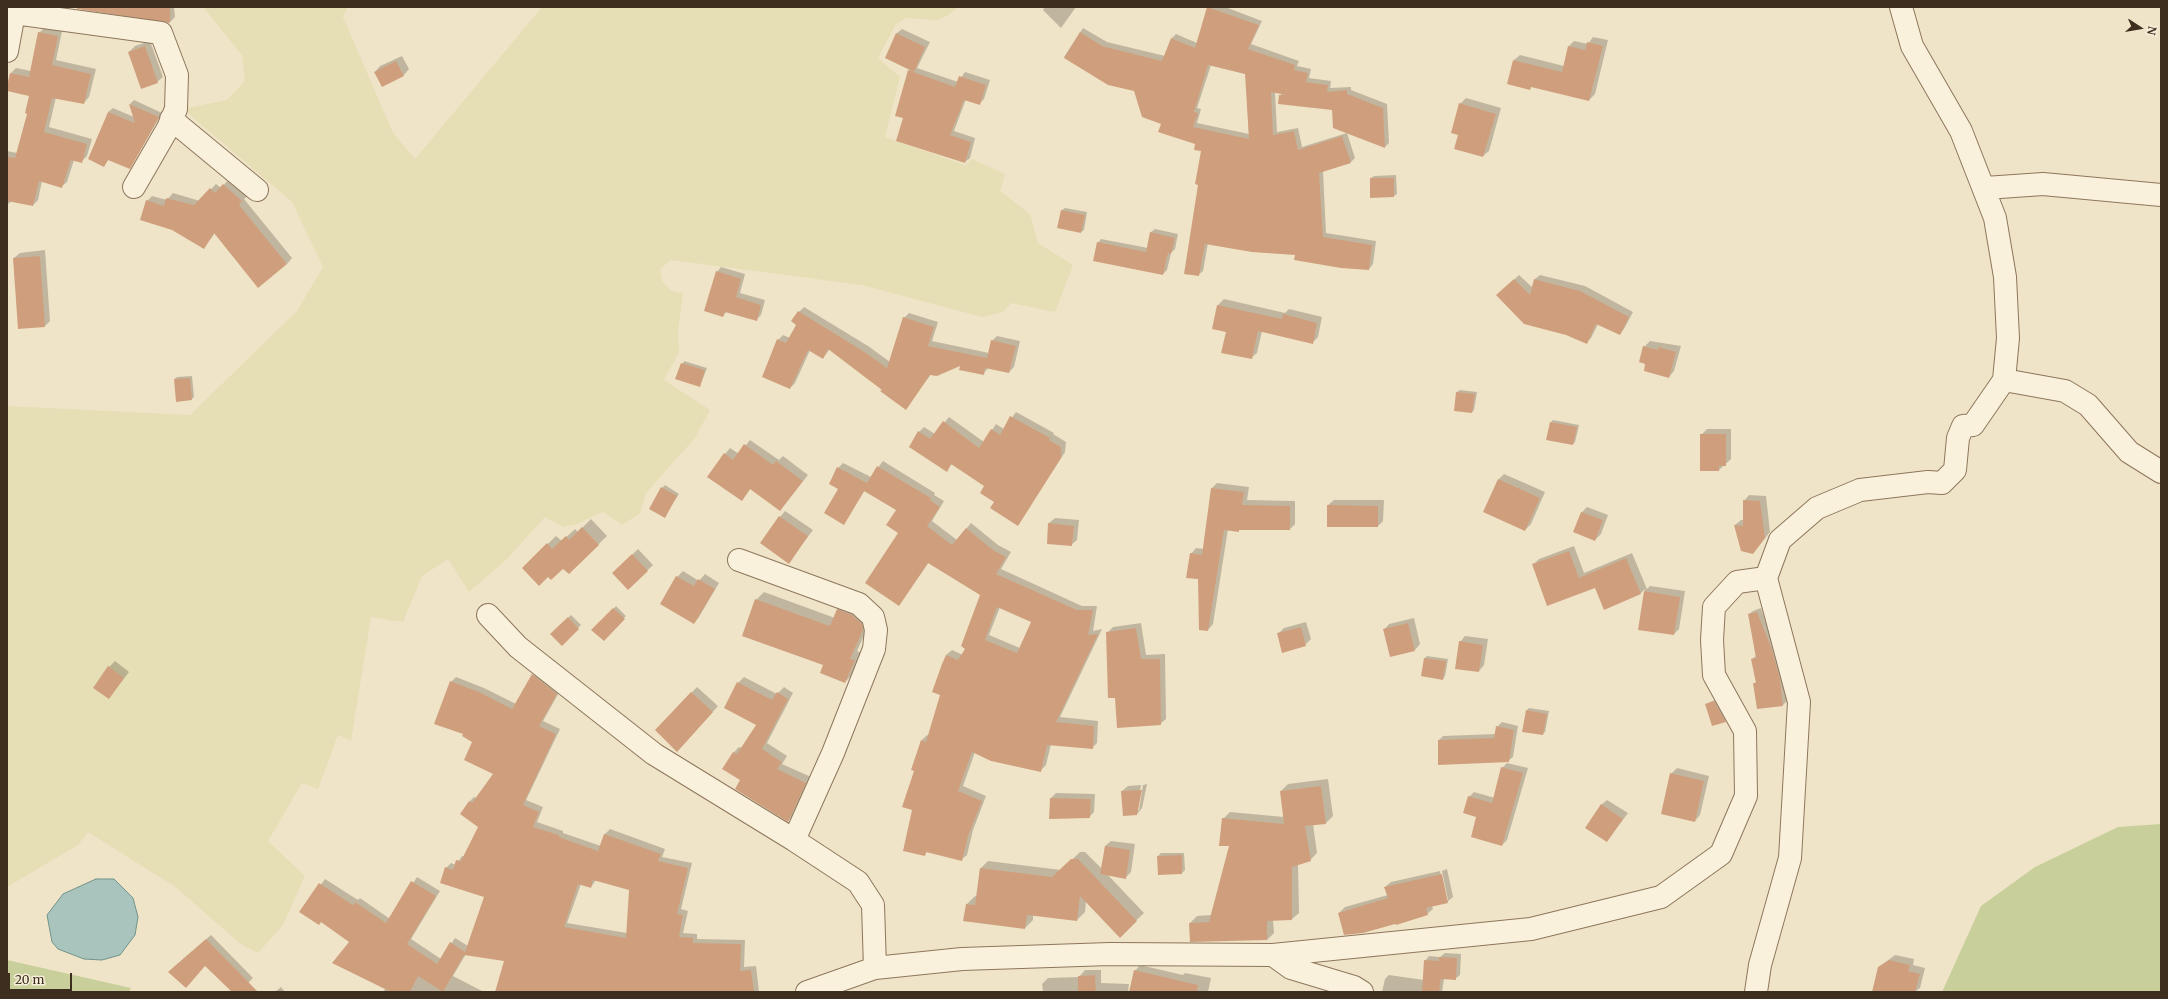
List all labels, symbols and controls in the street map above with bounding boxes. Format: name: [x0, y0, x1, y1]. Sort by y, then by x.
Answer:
north arrow: [2120, 8, 2160, 48]
text: N: [2144, 25, 2159, 36]
scale bar: [10, 965, 74, 991]
text: 20 m: [15, 972, 44, 987]

